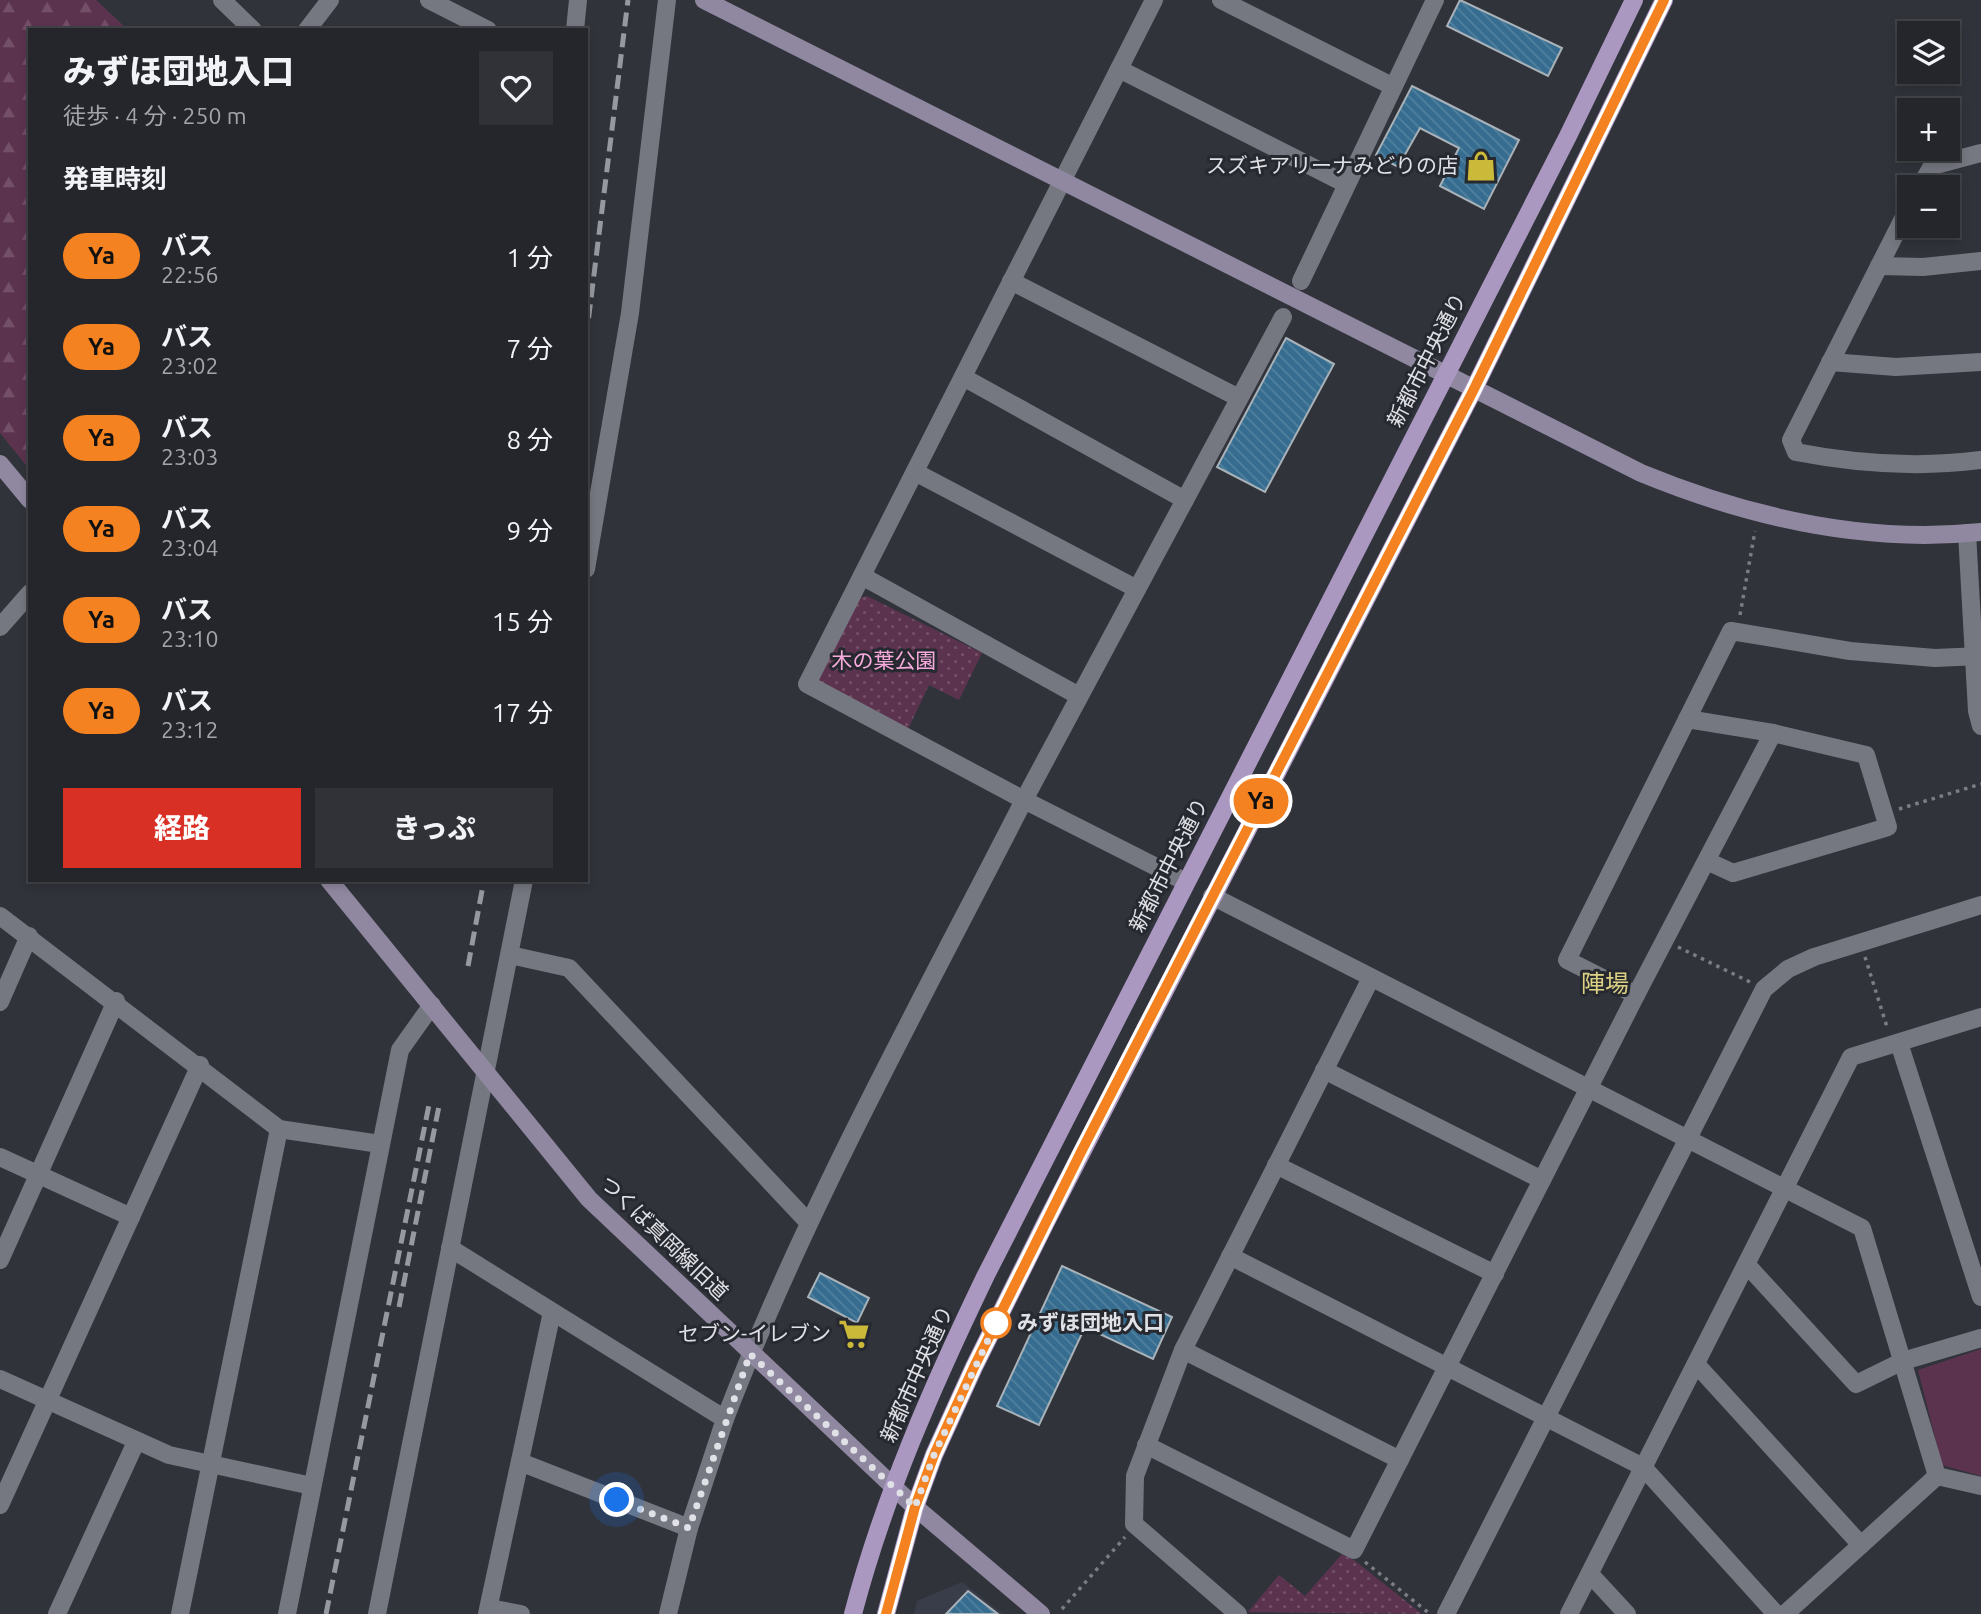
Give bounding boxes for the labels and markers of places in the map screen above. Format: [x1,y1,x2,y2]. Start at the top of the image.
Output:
shop icon: スズキアリーナみどりの店 [1464,149,1498,183]
place label: スズキアリーナみどりの店 [1206,153,1458,177]
marker: みずほ団地入口 [981,1308,1011,1338]
place label: みずほ団地入口 [1017,1310,1164,1334]
supermarket icon: セブン-イレブン [837,1317,871,1351]
place label: セブン-イレブン [678,1321,831,1345]

